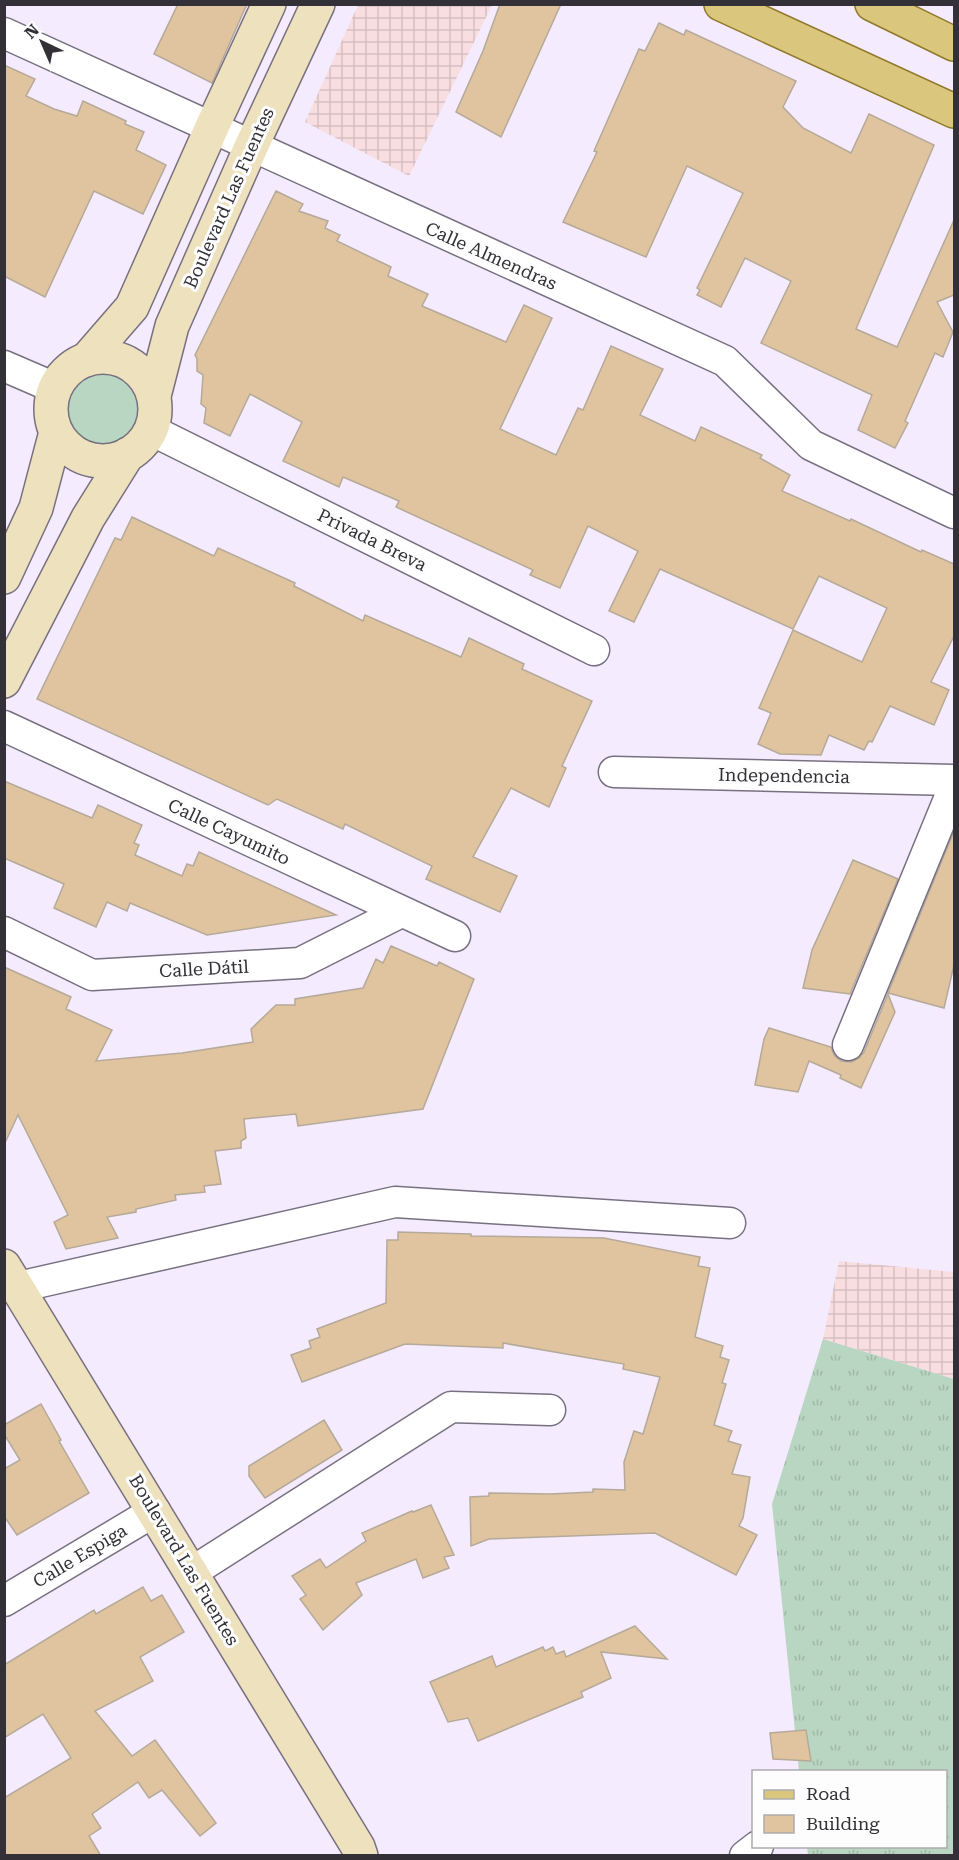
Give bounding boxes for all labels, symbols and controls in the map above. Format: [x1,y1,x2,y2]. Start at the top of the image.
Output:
north arrow [12,12,72,72]
text: N [21,20,43,43]
street label: Boulevard Las Fuentes [179,104,278,291]
street label: Calle Almendras [422,217,560,294]
street label: Privada Breva [314,504,431,575]
street label: Independencia [718,764,850,787]
street label: Calle Cayumito [165,794,294,869]
street label: Calle Dátil [159,956,250,981]
street label: Boulevard Las Fuentes [125,1471,244,1649]
street label: Calle Espiga [29,1519,131,1592]
legend [752,1770,947,1848]
text: Road [806,1783,851,1804]
text: Building [806,1813,880,1834]

